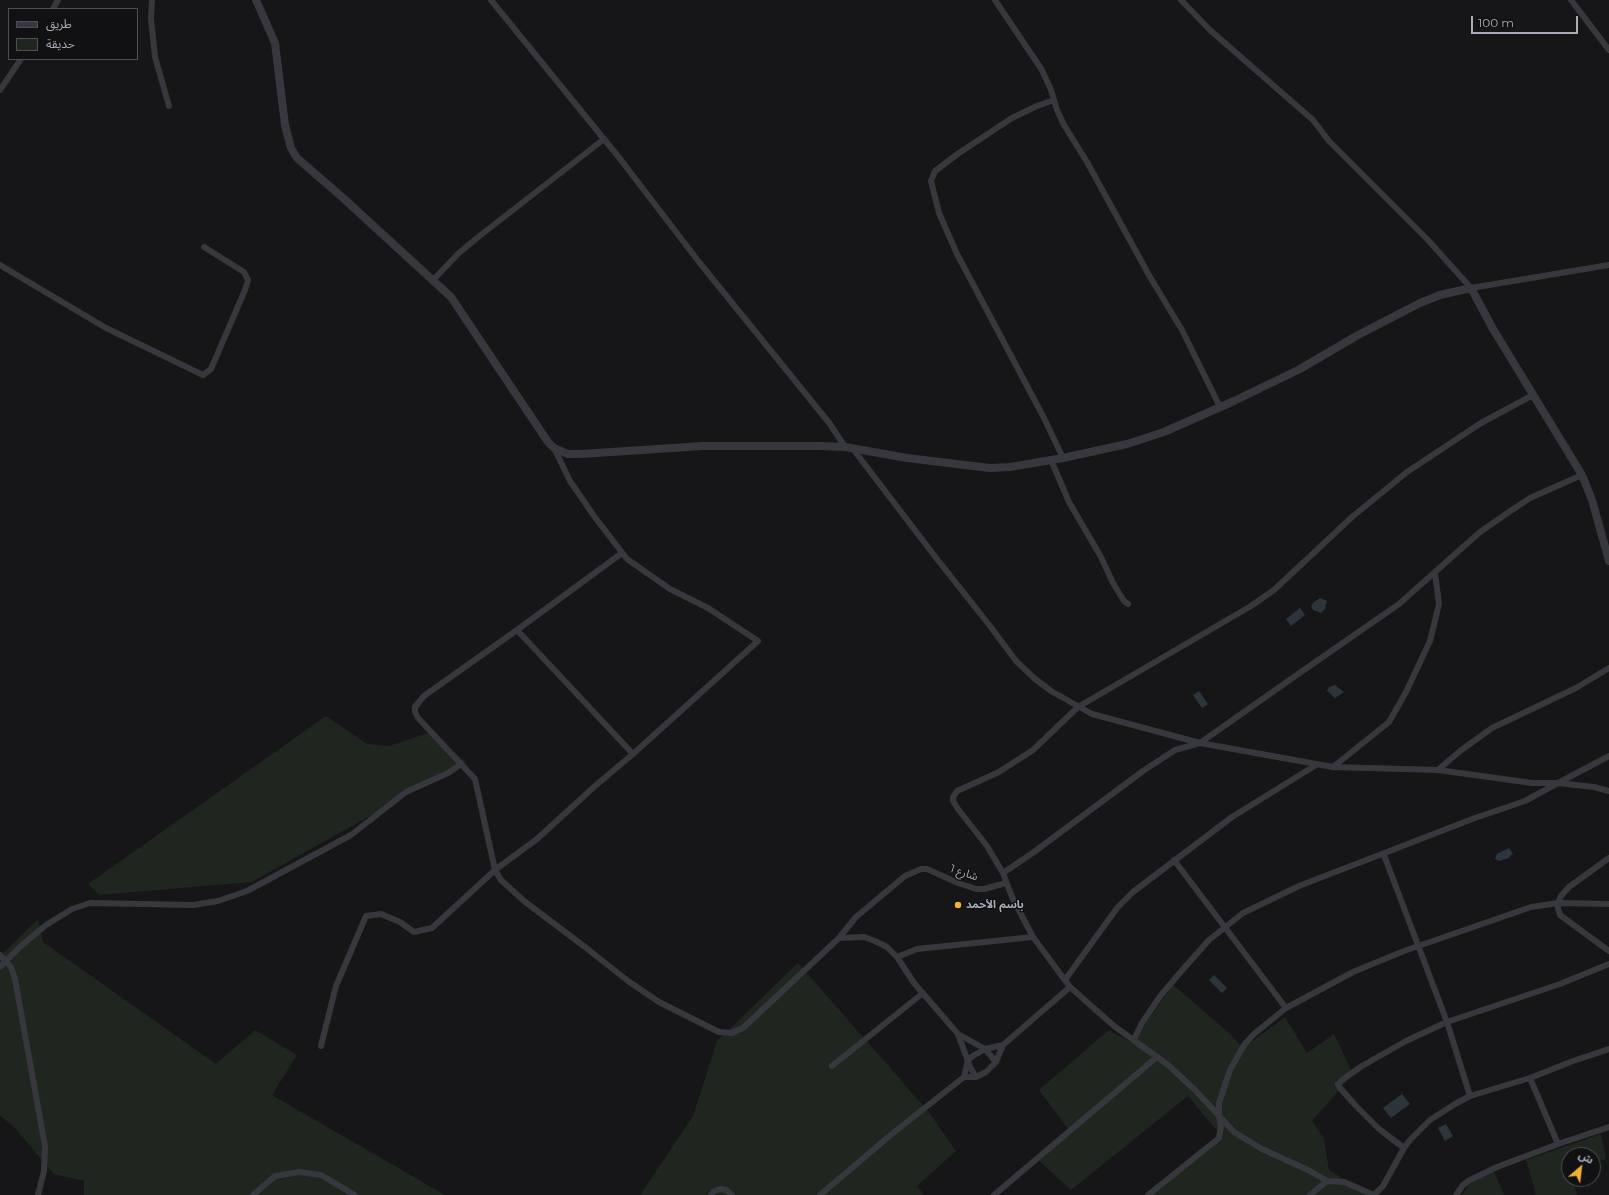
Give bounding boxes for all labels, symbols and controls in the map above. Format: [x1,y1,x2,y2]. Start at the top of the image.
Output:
legend [8,8,138,60]
scale bar [1473,8,1580,34]
text: 100 m [1478,15,1514,30]
text: طريق [46,16,72,31]
text: حديقة [46,36,75,51]
street label: شارع 1 [948,862,980,884]
place label: باسم الأحمد [966,898,1024,912]
marker: باسم الأحمد [953,900,963,910]
north arrow [1561,1147,1601,1187]
text: ش [1576,1148,1596,1167]

